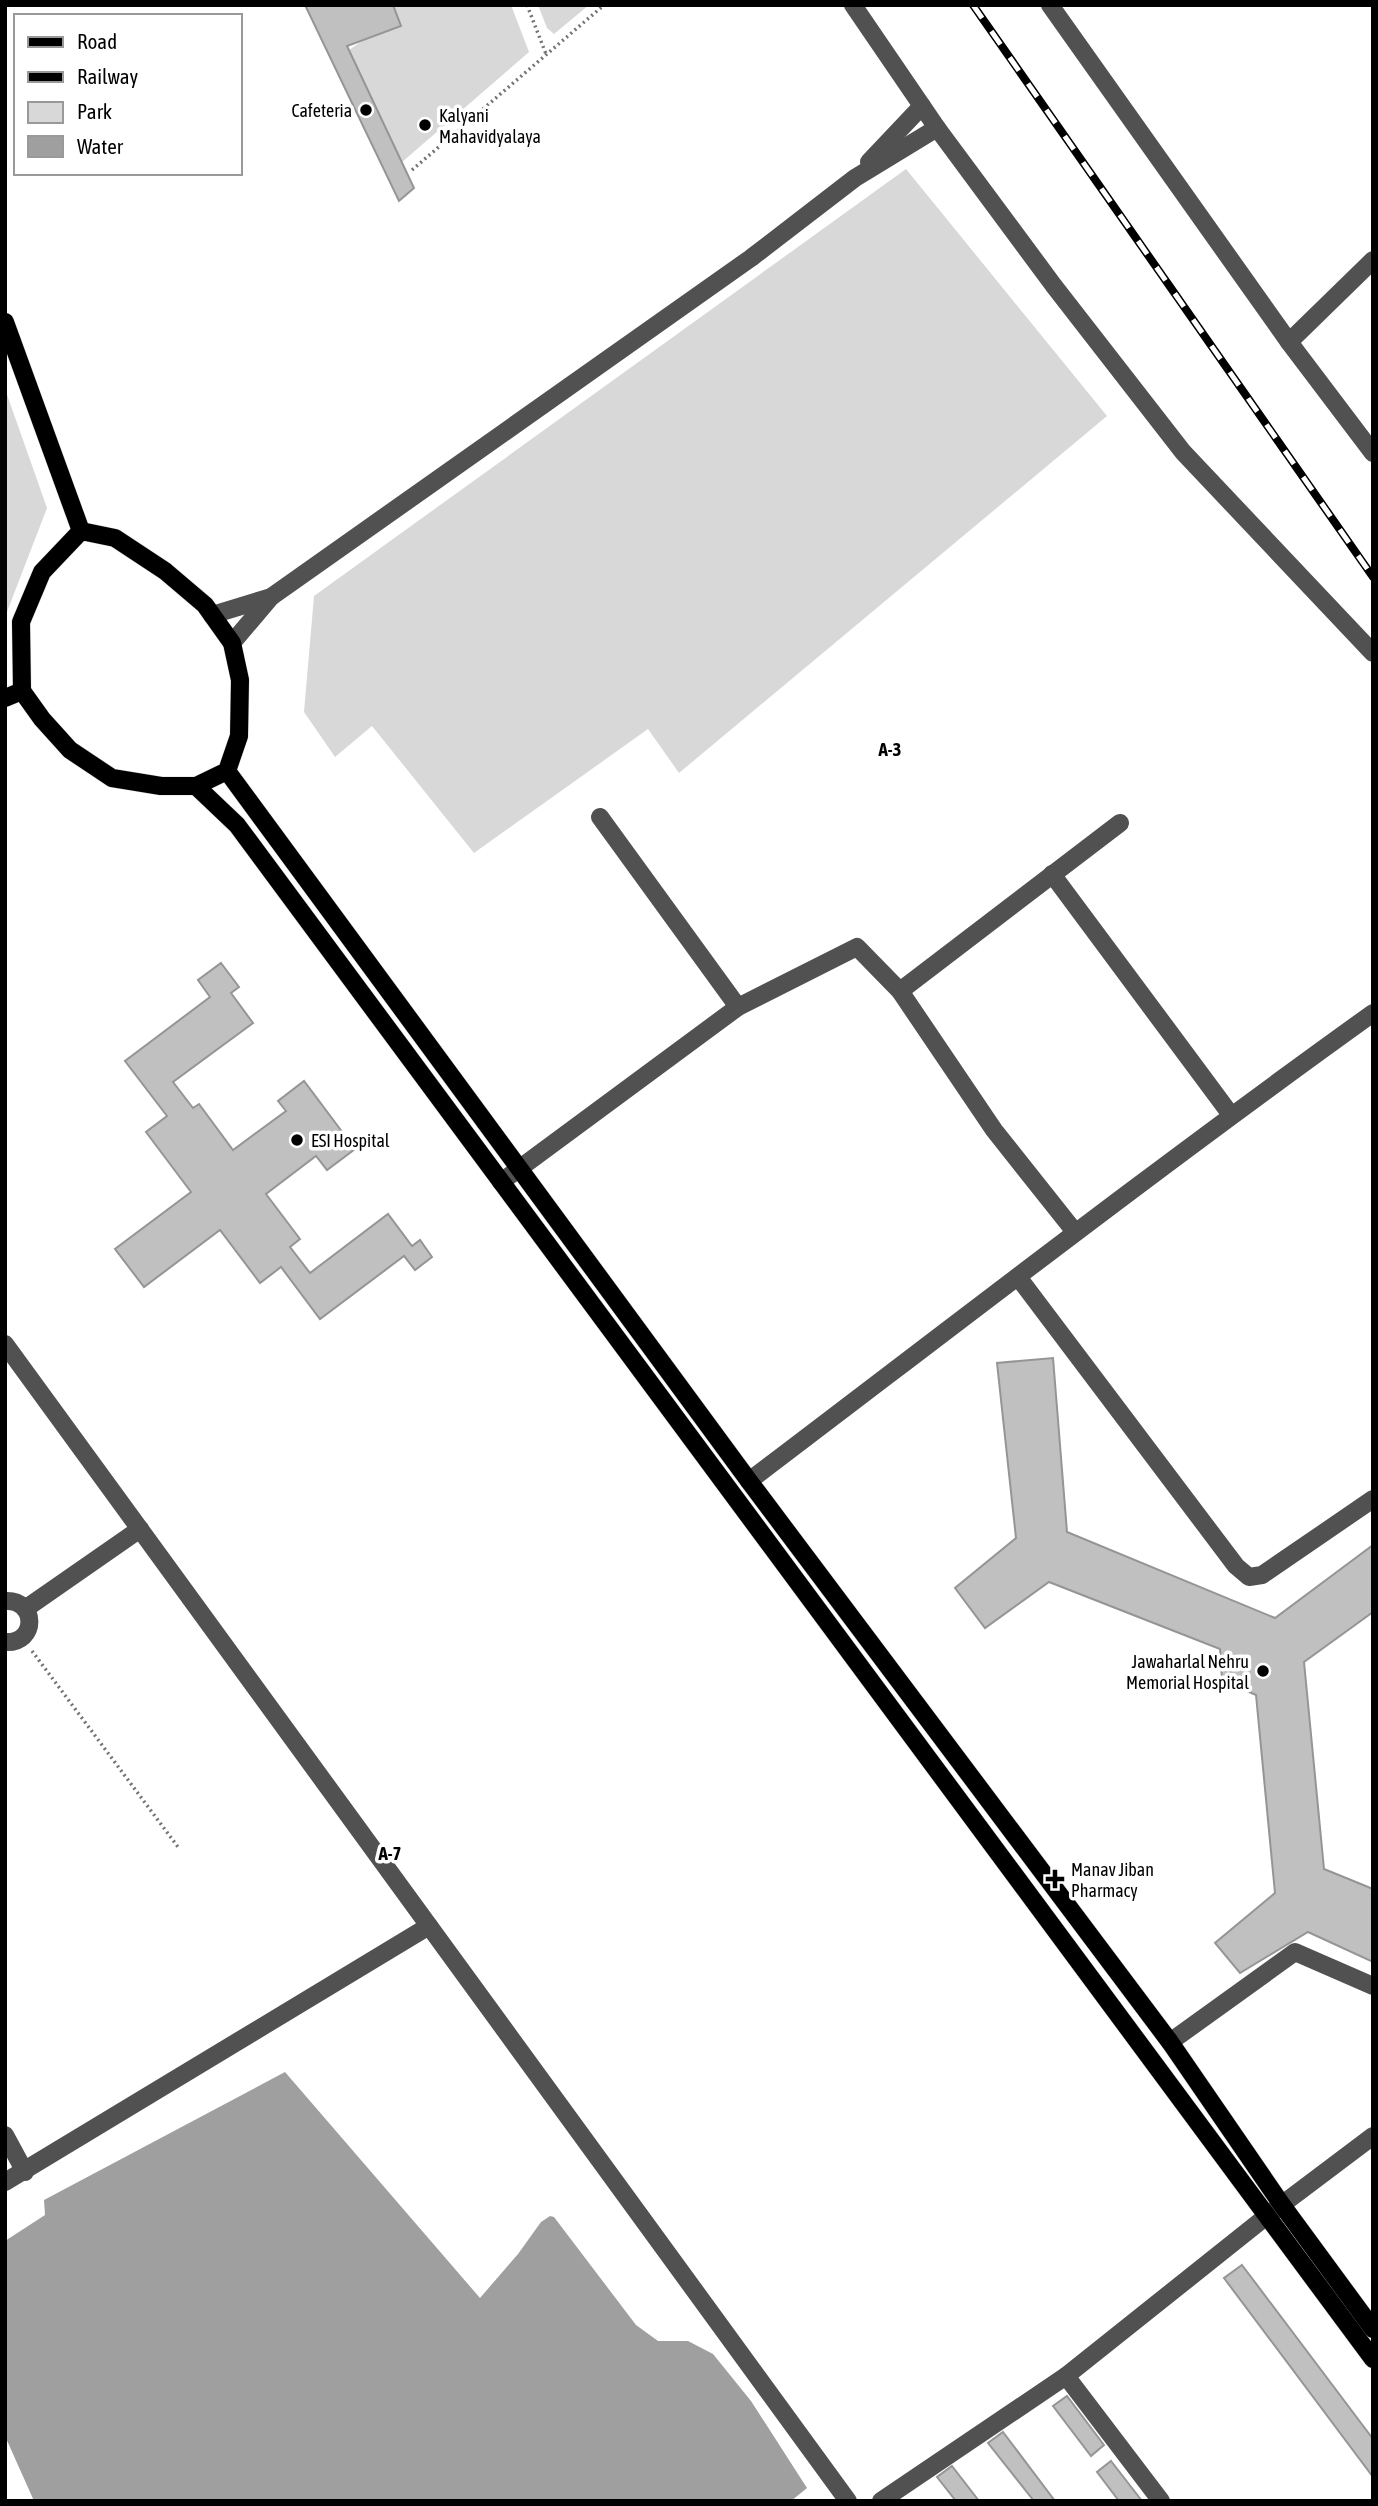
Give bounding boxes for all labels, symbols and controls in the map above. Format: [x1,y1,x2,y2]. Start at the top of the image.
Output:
legend [14,14,242,175]
text: Road [77,29,117,53]
text: Railway [77,64,139,88]
text: Park [77,99,112,123]
place label: Cafeteria [291,100,352,121]
marker: Cafeteria [358,102,374,118]
place label: Kalyani Mahavidyalaya [439,105,541,147]
marker: Kalyani Mahavidyalaya [417,117,433,133]
text: Water [77,134,124,158]
district label: A-3 [878,738,902,760]
place label: ESI Hospital [311,1130,390,1151]
marker: ESI Hospital [289,1132,305,1148]
place label: Jawaharlal Nehru Memorial Hospital [1126,1651,1249,1693]
marker: Jawaharlal Nehru Memorial Hospital [1255,1663,1271,1679]
district label: A-7 [378,1842,402,1864]
place label: Manav Jiban Pharmacy [1071,1859,1154,1901]
marker: Manav Jiban Pharmacy [1045,1869,1065,1889]

